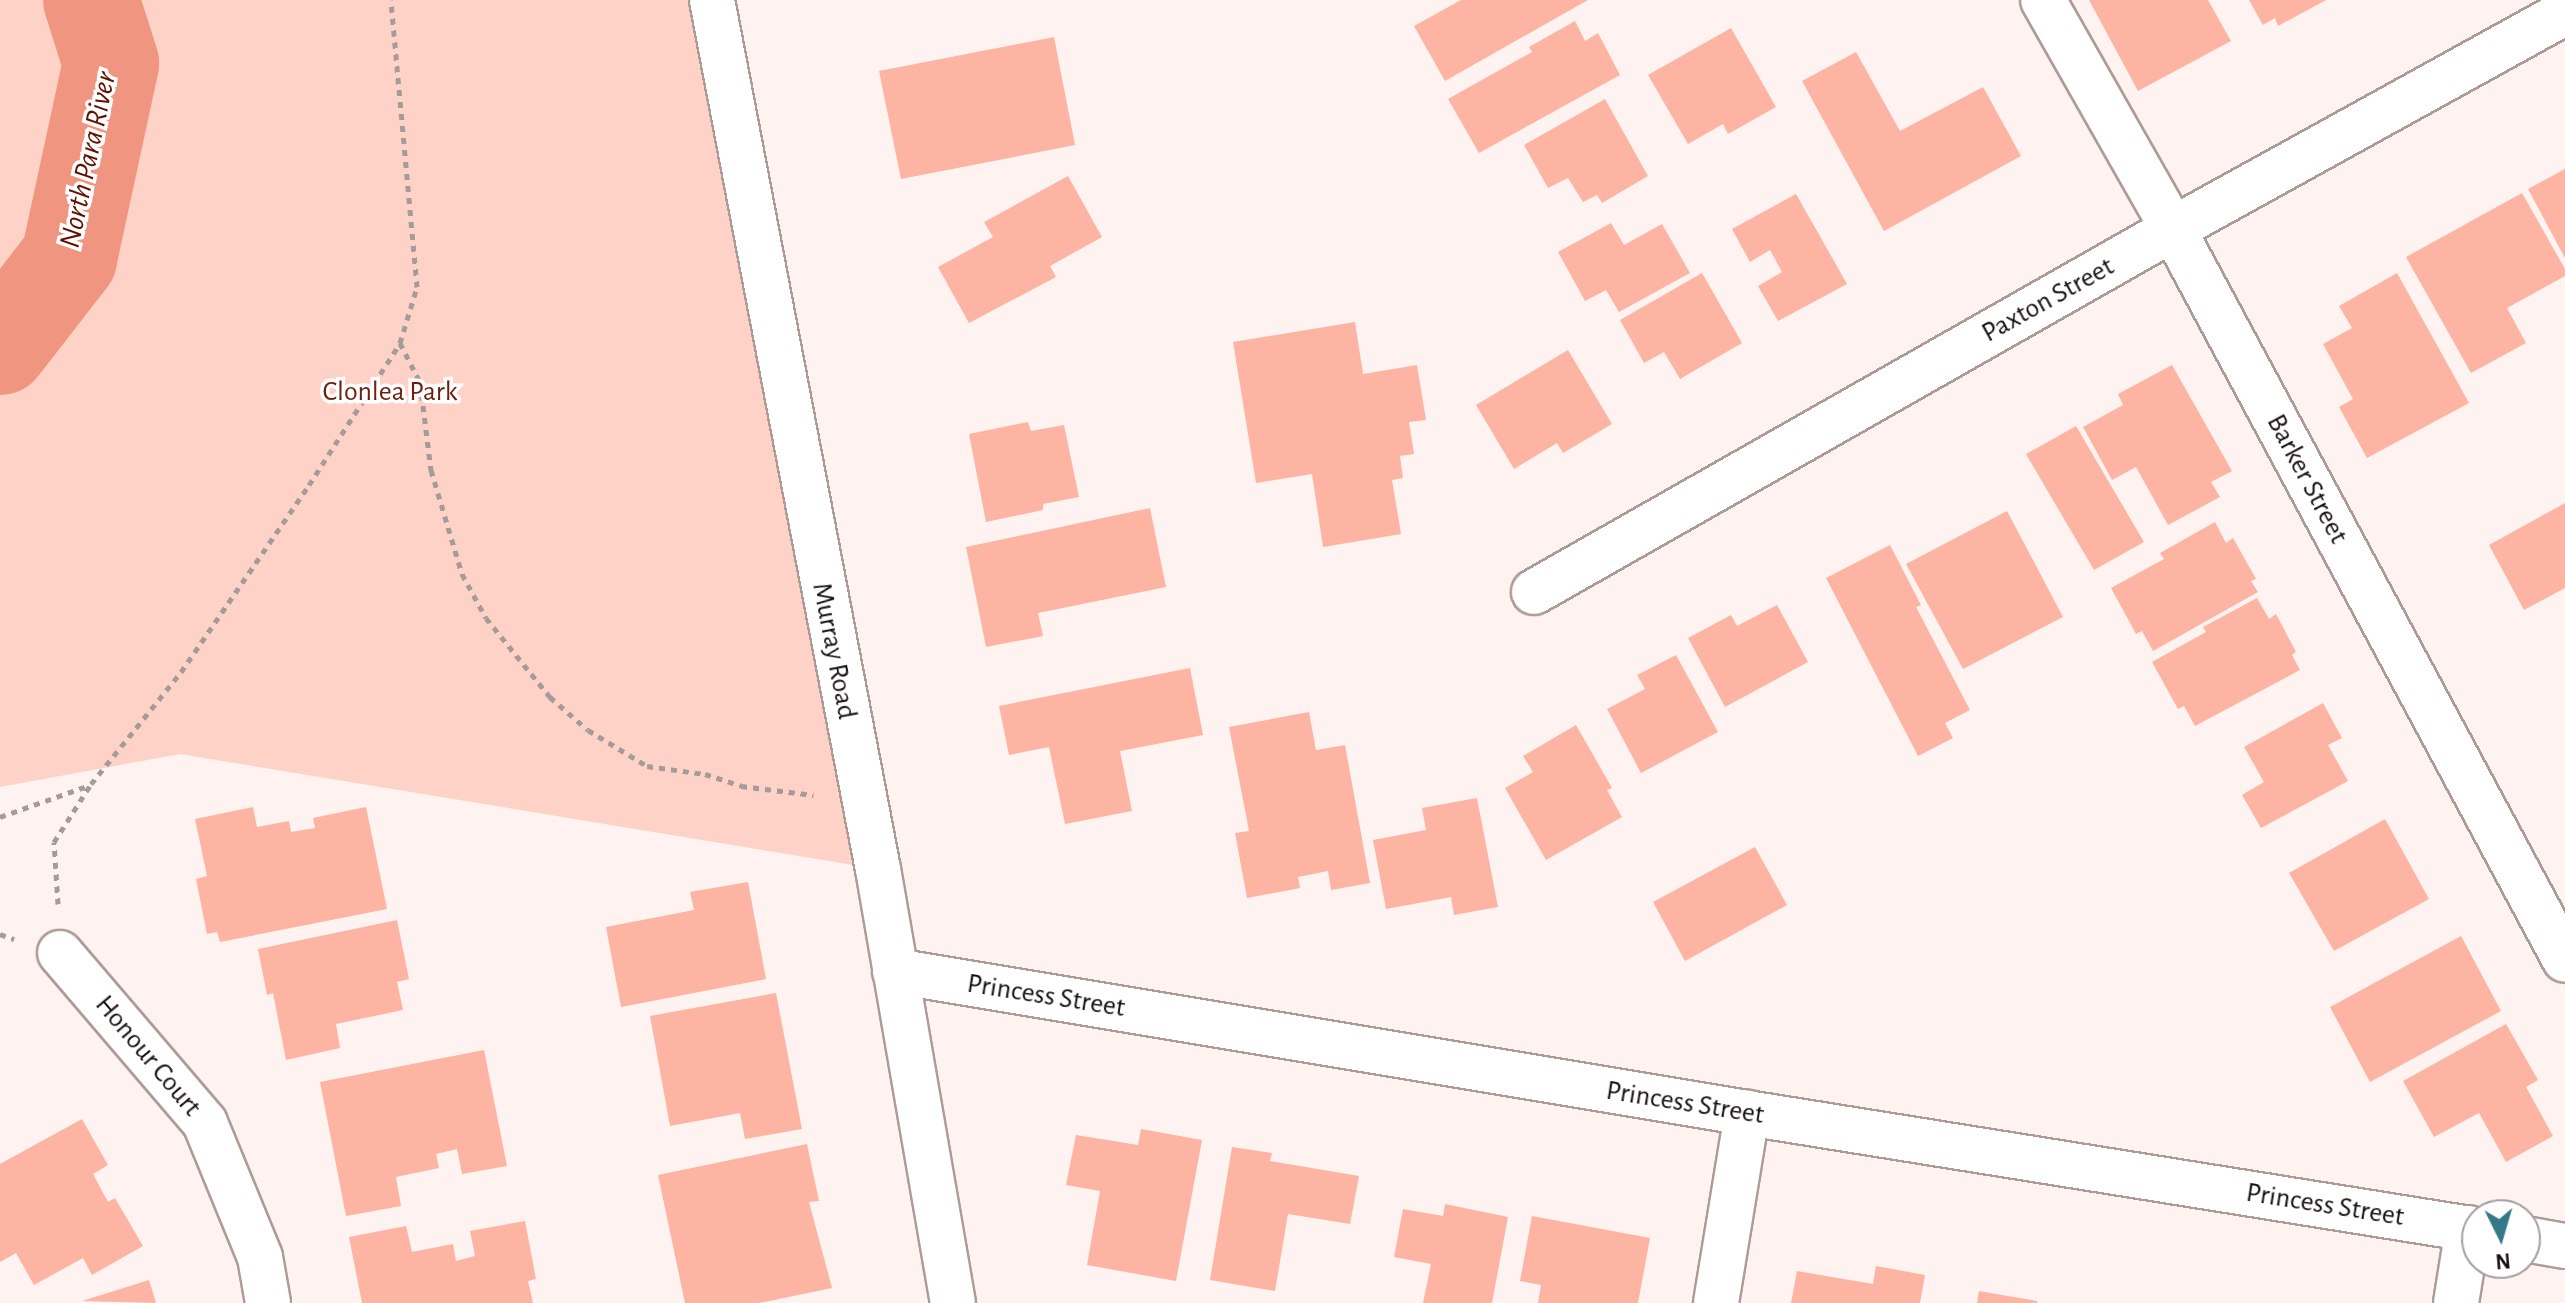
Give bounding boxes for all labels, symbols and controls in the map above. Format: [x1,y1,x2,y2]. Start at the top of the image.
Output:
water label: North Para River [52,69,124,251]
street label: Paxton Street [1976,250,2120,350]
park label: Clonlea Park [322,375,458,409]
street label: Barker Street [2259,409,2355,549]
street label: Murray Road [804,580,864,722]
street label: Princess Street [965,967,1127,1025]
street label: Honour Court [88,989,208,1123]
street label: Princess Street [1604,1074,1766,1132]
street label: Princess Street [2244,1176,2406,1234]
north arrow [2461,1199,2541,1279]
text: N [2494,1249,2512,1273]

